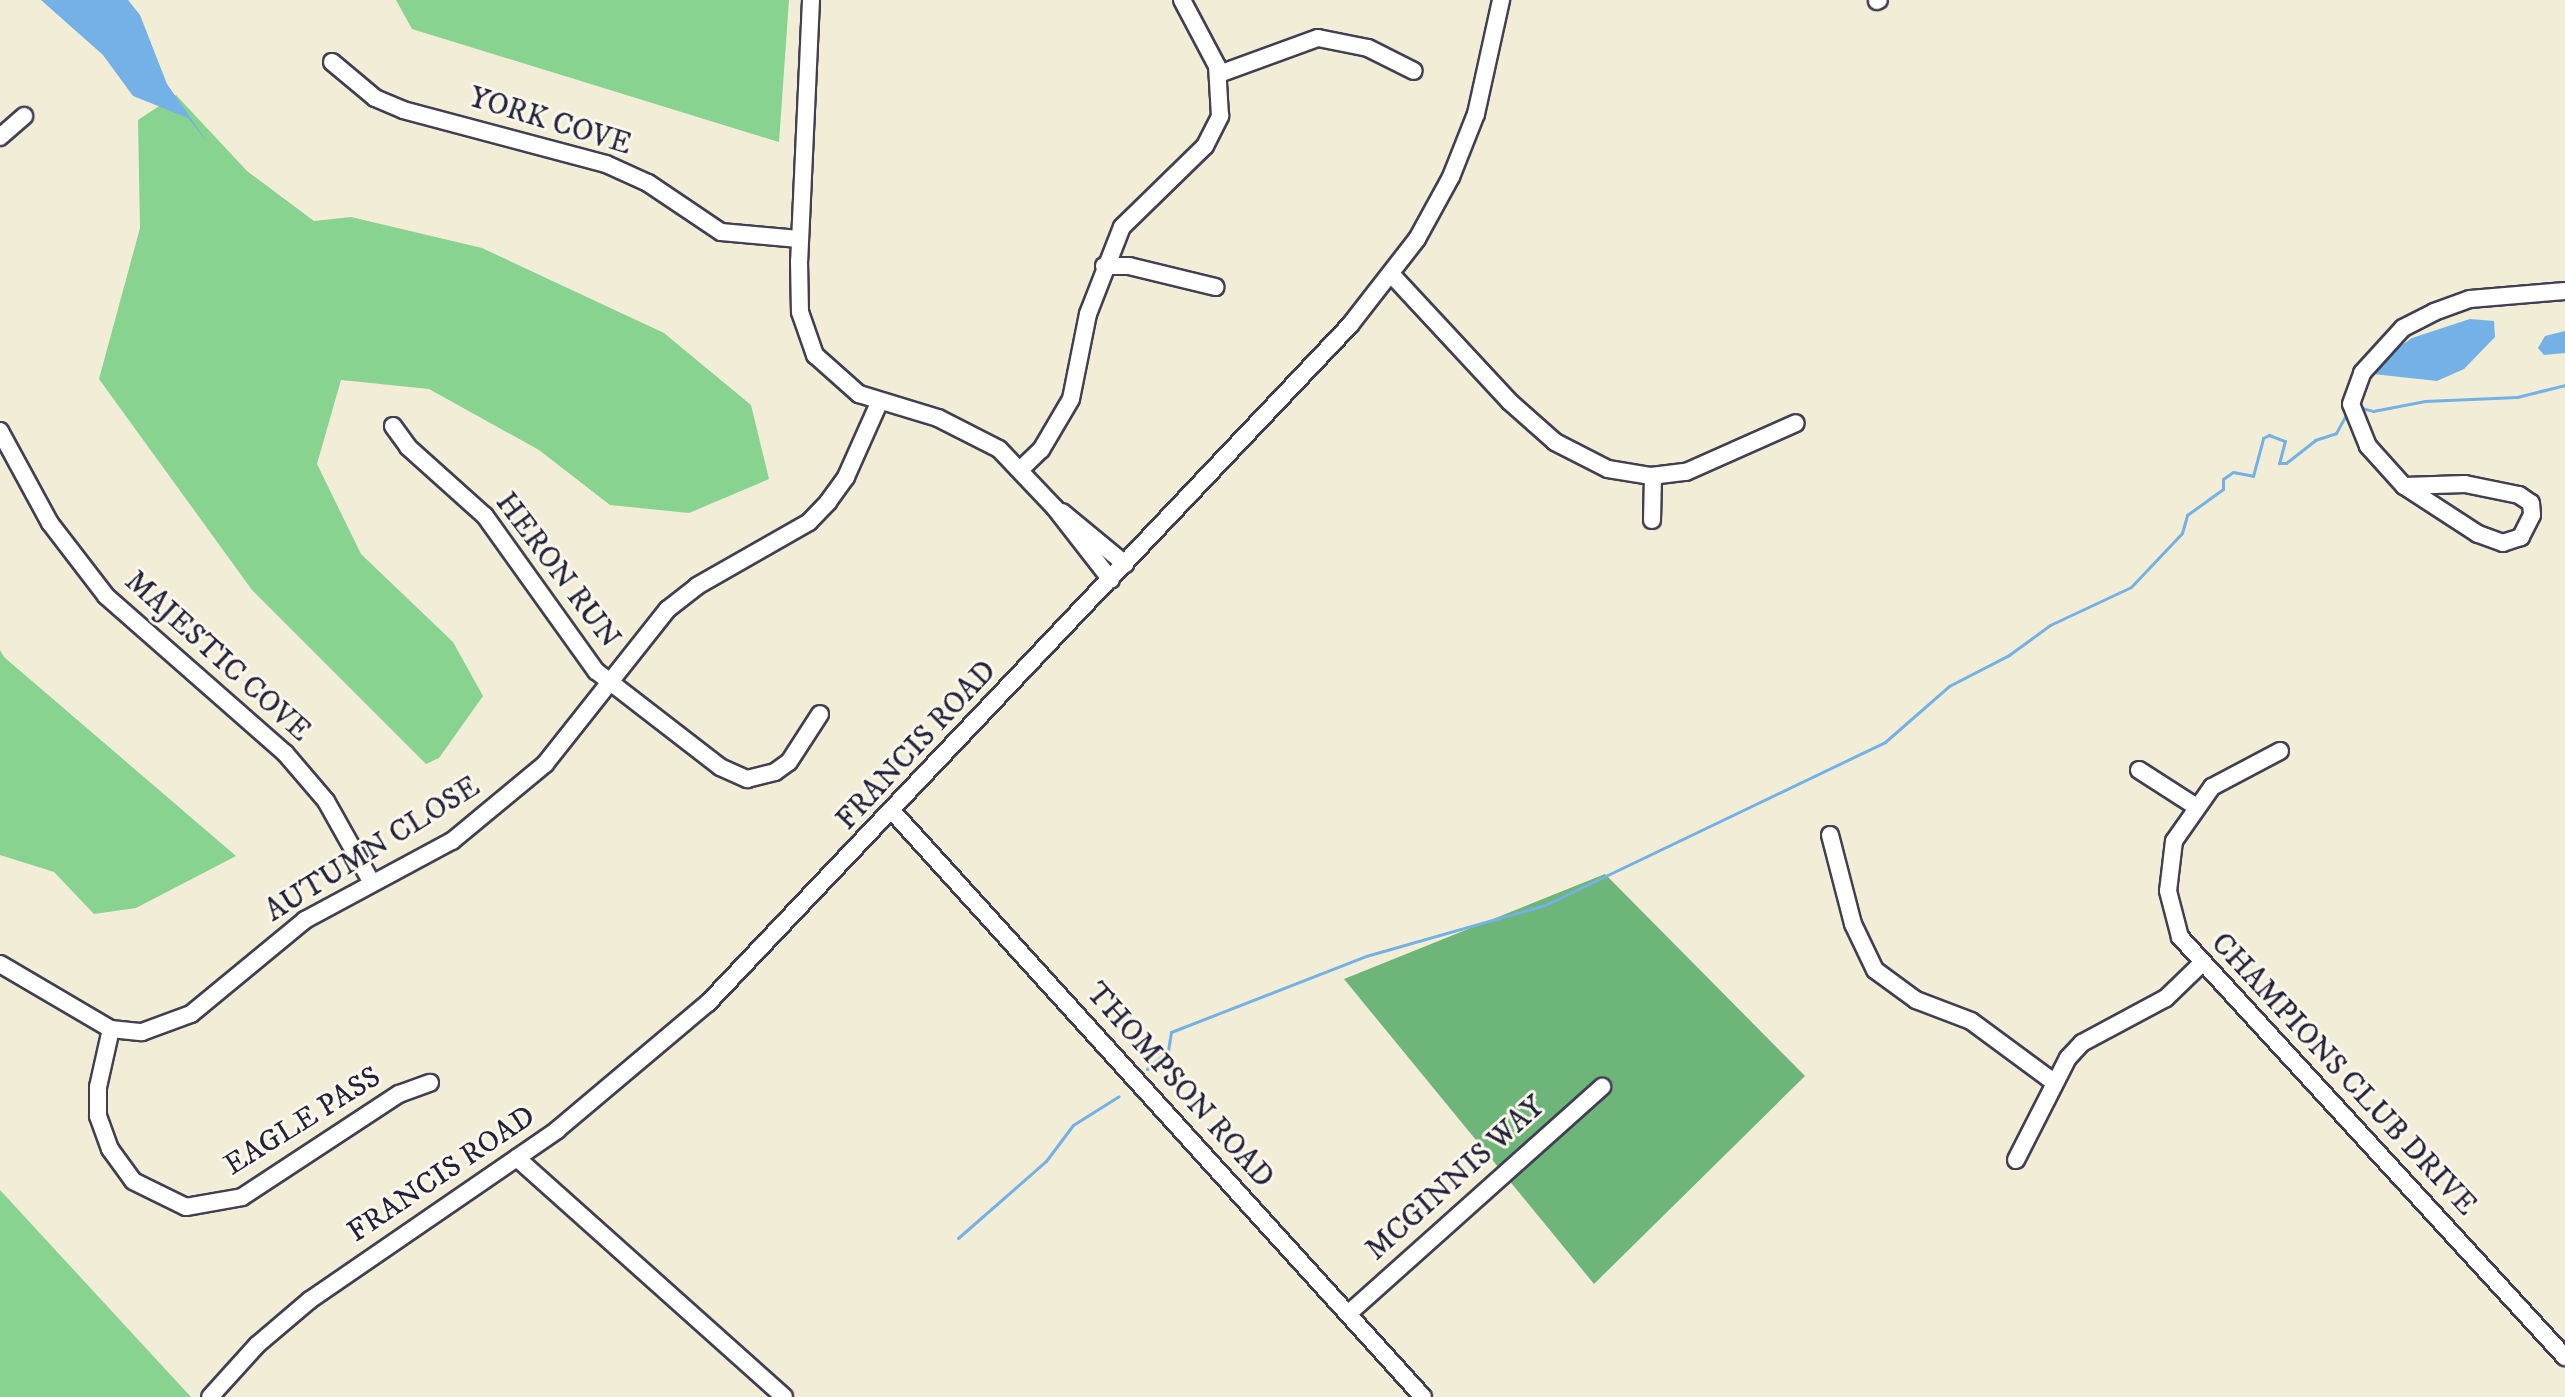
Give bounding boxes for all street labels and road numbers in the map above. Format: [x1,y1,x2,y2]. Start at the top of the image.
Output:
street label: YORK COVE [465,80,635,164]
street label: HERON RUN [487,486,627,656]
street label: MAJESTIC COVE [117,564,317,750]
street label: FRANCIS ROAD [829,654,1005,838]
street label: AUTUMN CLOSE [259,770,487,930]
street label: CHAMPIONS CLUB DRIVE [2203,926,2483,1224]
street label: THOMPSON ROAD [1078,976,1280,1196]
street label: EAGLE PASS [218,1060,388,1184]
street label: MCGINNIS WAY [1359,1089,1553,1269]
street label: FRANCIS ROAD [341,1099,543,1251]

